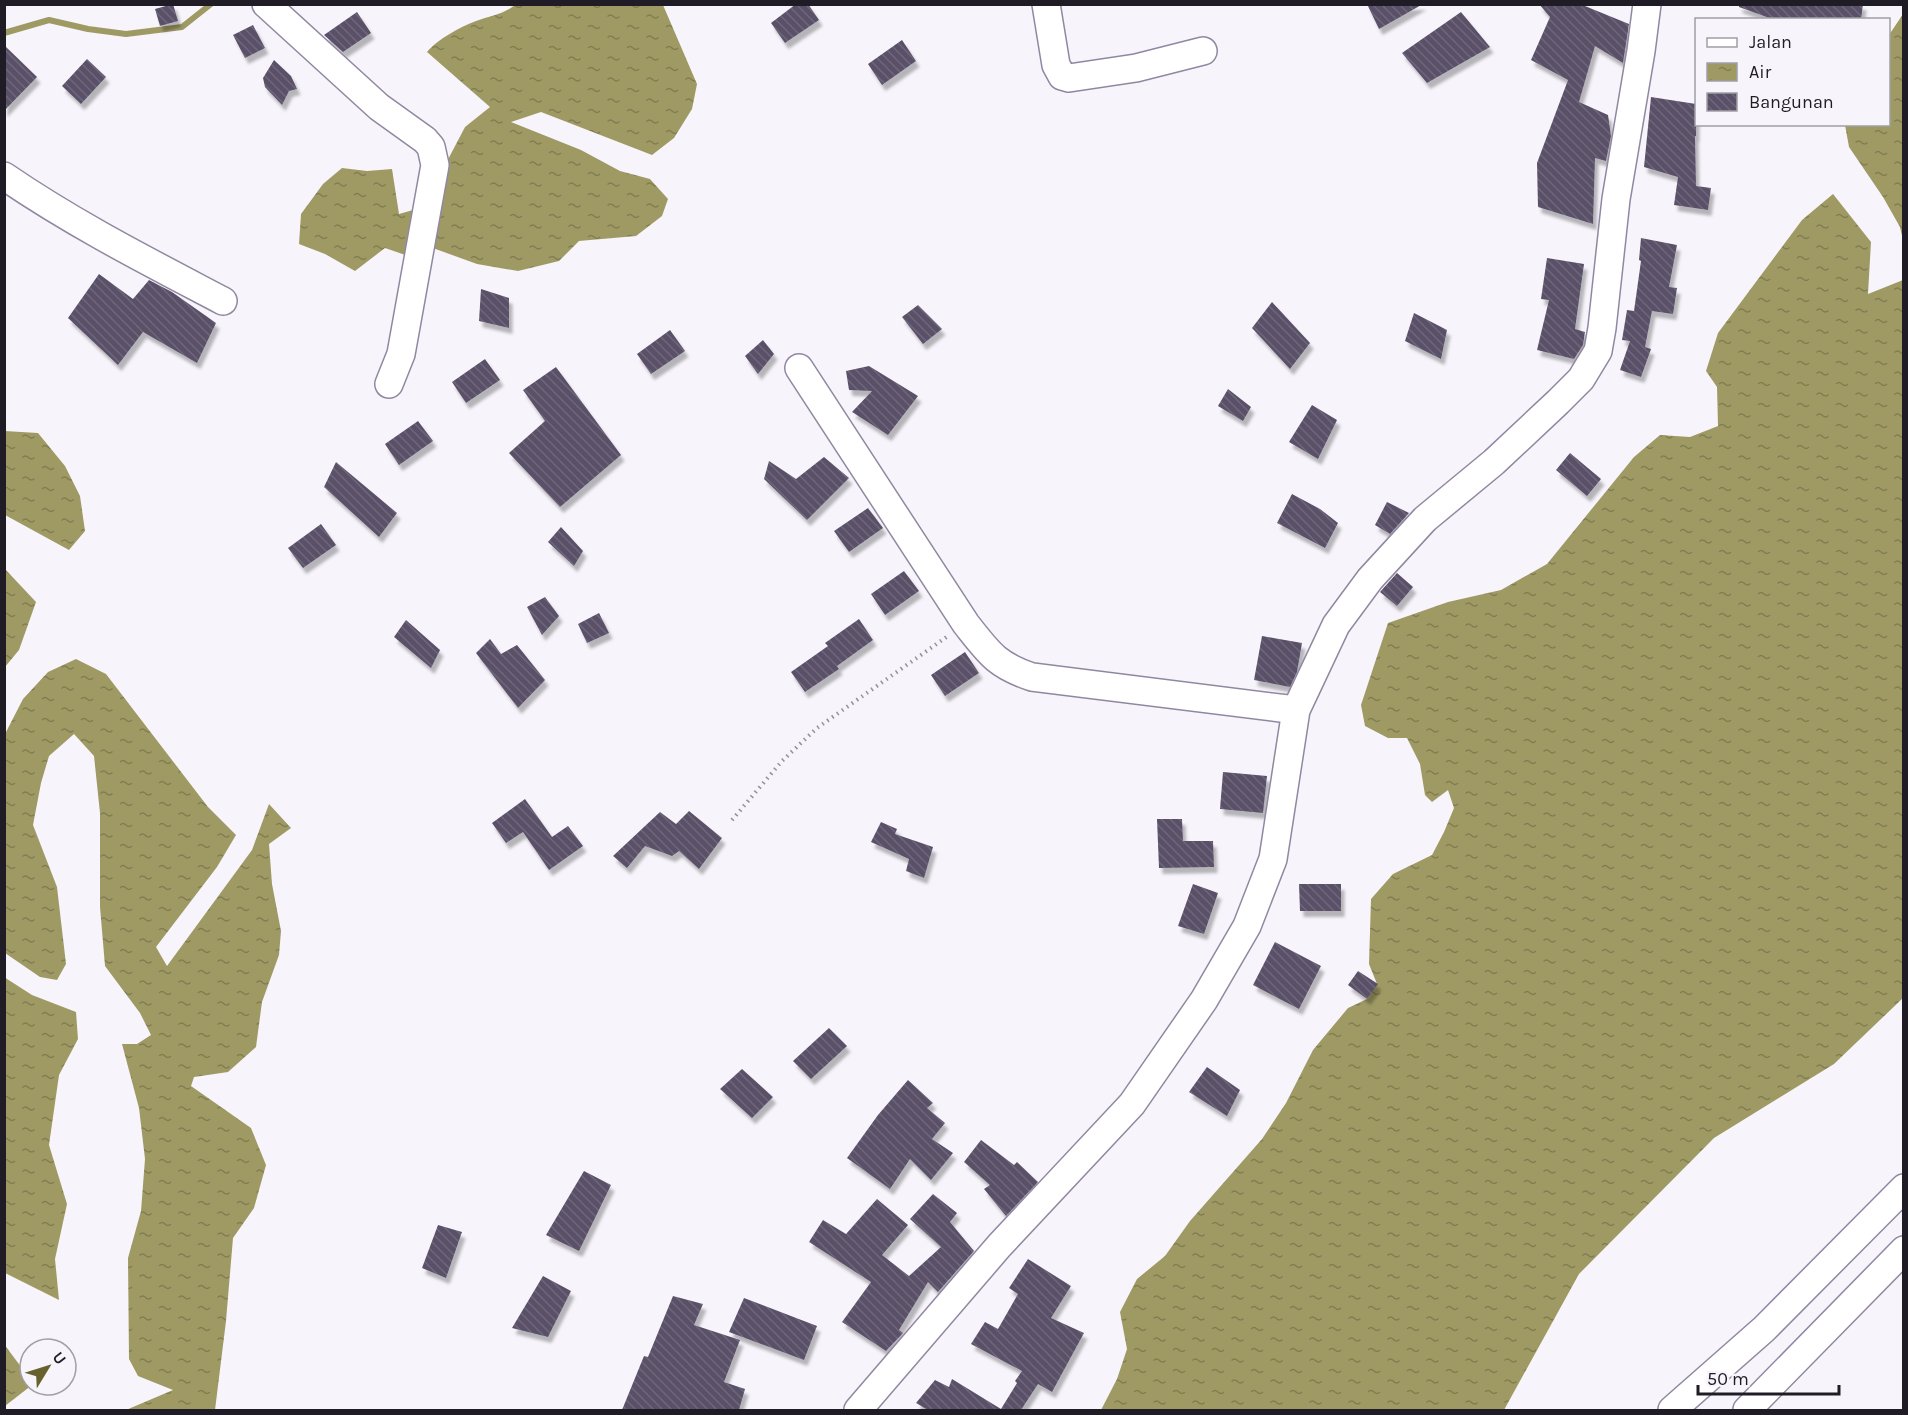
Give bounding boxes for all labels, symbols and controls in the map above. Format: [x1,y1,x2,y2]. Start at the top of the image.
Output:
legend [1695,18,1890,126]
text: Jalan [1749,31,1792,53]
text: Air [1749,61,1772,83]
text: Bangunan [1749,91,1834,113]
north arrow [18,1337,78,1397]
text: U [49,1348,70,1368]
scale bar [1698,1358,1839,1396]
text: 50 m [1707,1368,1749,1390]

